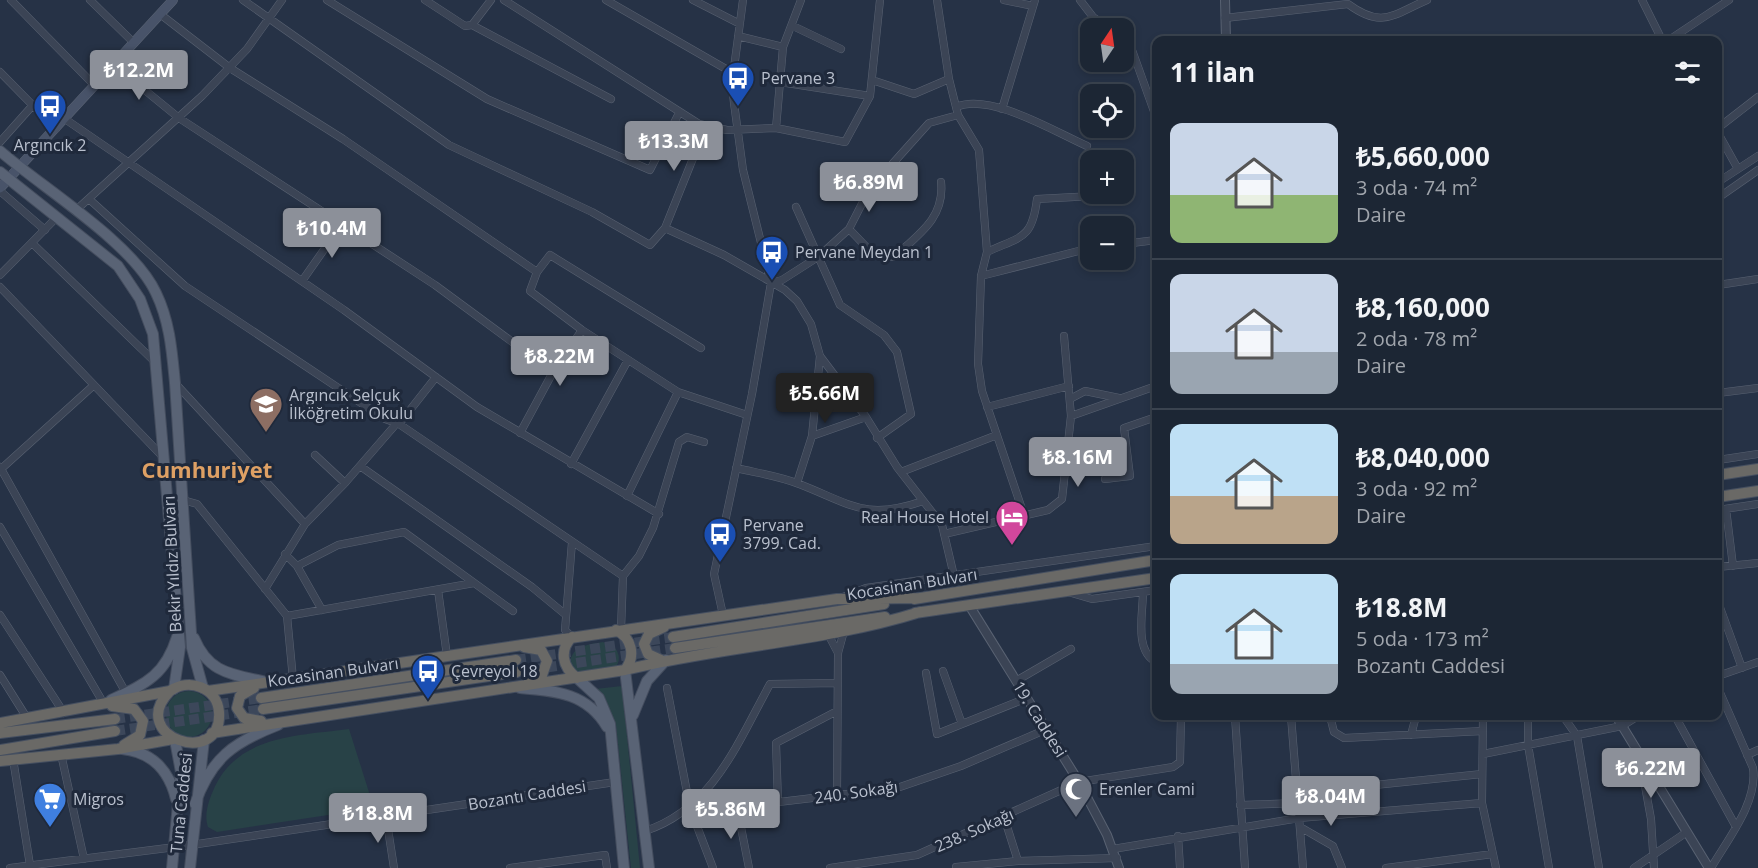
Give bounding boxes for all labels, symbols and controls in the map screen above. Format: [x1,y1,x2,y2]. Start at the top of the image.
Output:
north arrow [1080,18,1134,72]
map controls [1080,18,1134,270]
pin: ₺12.2M [90,50,188,101]
text: 11 ilan [1170,54,1255,90]
text: ₺12.2M [104,56,174,83]
icon: filters [1671,56,1704,89]
bus stop icon: Pervane 3 [720,60,756,107]
place label: Pervane 3 [761,67,835,89]
button: locate [1080,84,1134,138]
bus stop icon: Argıncık 2 [32,88,68,135]
pin: ₺13.3M [625,121,723,172]
text: ₺13.3M [639,127,709,154]
place label: Argıncık 2 [14,134,86,156]
text: ₺5,660,000 [1356,138,1490,174]
icon: home [1218,147,1290,219]
button: + [1080,150,1134,204]
pin: ₺6.89M [820,162,918,213]
text: ₺6.89M [834,168,904,195]
text: 3 oda · 74 m² [1356,174,1477,201]
text: Daire [1356,201,1406,228]
pin: ₺10.4M [283,208,381,259]
text: ₺10.4M [297,214,367,241]
button: − [1080,216,1134,270]
bus stop icon: Pervane Meydan 1 [754,234,790,281]
place label: Pervane Meydan 1 [795,241,933,263]
text: ₺8,160,000 [1356,289,1490,325]
icon: home [1218,298,1290,370]
text: 2 oda · 78 m² [1356,325,1477,352]
pin: ₺8.22M [511,336,609,387]
text: ₺8.22M [525,342,595,369]
text: Daire [1356,352,1406,379]
pin: ₺5.66M [776,373,874,424]
text: ₺5.66M [790,379,860,406]
place label: Argıncık Selçuk İlköğretim Okulu [289,384,413,424]
school or university icon: Argıncık Selçuk İlköğretim Okulu [248,386,284,433]
pin: ₺8.16M [1029,437,1127,488]
text: ₺8,040,000 [1356,439,1490,475]
text: ₺8.16M [1043,443,1113,470]
icon: home [1218,448,1290,520]
district label: Cumhuriyet [142,454,272,484]
text: 3 oda · 92 m² [1356,475,1477,502]
street label: Bekir Yıldız Bulvarı [157,495,187,633]
hotel icon: Real House Hotel [994,499,1030,546]
text: Daire [1356,502,1406,529]
place label: Real House Hotel [861,506,989,528]
place label: Pervane 3799. Cad. [743,514,821,554]
bus stop icon: Pervane 3799. Cad. [702,516,738,563]
street label: Kocasinan Bulvarı [845,563,979,605]
text: ₺18.8M [1356,589,1447,625]
icon: home [1218,598,1290,670]
text: 5 oda · 173 m² [1356,625,1489,652]
street label: Kocasinan Bulvarı [266,652,400,692]
text: Bozantı Caddesi [1356,652,1505,679]
bus stop icon: Çevreyol 18 [410,653,446,700]
place label: Çevreyol 18 [451,660,538,682]
street label: 19. Caddesi [1008,677,1072,761]
pin: ₺6.22M [1602,748,1700,799]
street label: Tuna Caddesi [165,752,197,854]
text: ₺6.22M [1616,754,1686,781]
mosque icon: Erenler Cami [1058,771,1094,818]
street label: Bozantı Caddesi [466,775,588,815]
street label: 240. Sokağı [813,775,899,809]
pin: ₺8.04M [1282,776,1380,827]
place label: Erenler Cami [1099,778,1195,800]
supermarket icon: Migros [32,781,68,828]
text: ₺8.04M [1296,782,1366,809]
place label: Migros [73,788,124,810]
pin: ₺5.86M [682,789,780,840]
pin: ₺18.8M [329,793,427,844]
text: ₺5.86M [696,795,766,822]
text: ₺18.8M [343,799,413,826]
street label: 238. Sokağı [931,803,1017,857]

